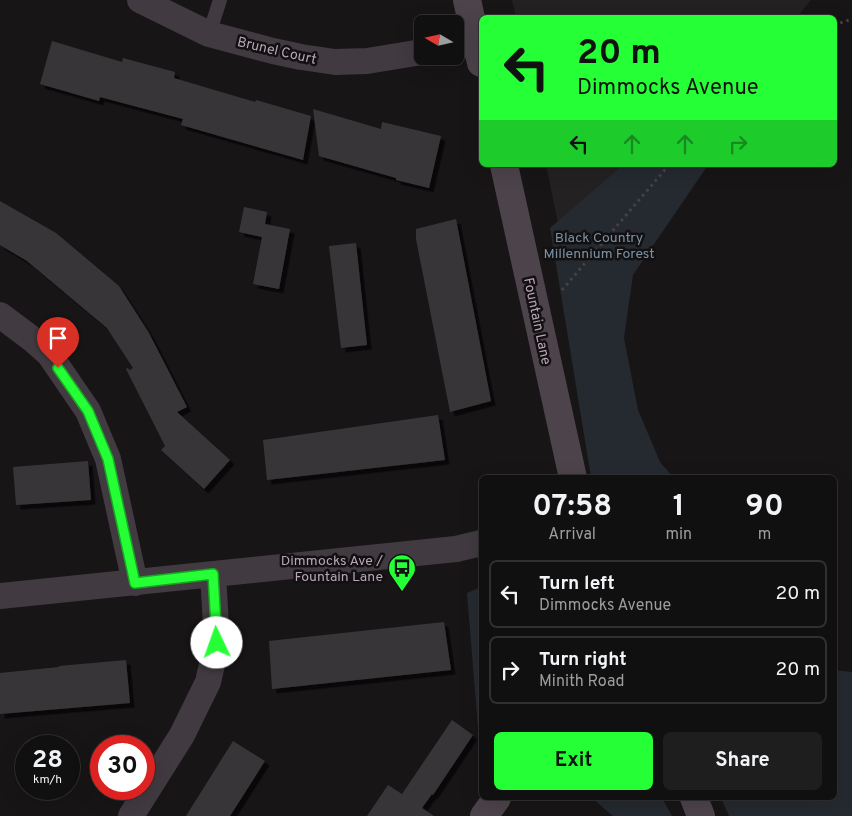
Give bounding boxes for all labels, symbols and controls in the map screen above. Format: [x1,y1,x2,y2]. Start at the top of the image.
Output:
north arrow [414,15,464,65]
map controls [414,15,464,65]
text: 20 m [577,32,661,76]
street label: Brunel Court [235,34,318,69]
icon: left [494,35,559,100]
text: Dimmocks Avenue [577,75,759,102]
icon: left [565,130,593,158]
icon: ahead [618,130,646,158]
icon: ahead [671,130,699,158]
icon: right [724,130,752,158]
park label: Black Country Millennium Forest [543,230,655,263]
street label: Fountain Lane [519,276,554,366]
pin [37,317,79,368]
icon: arrive [44,324,72,352]
text: 07:58 [532,489,612,526]
text: 1 [673,489,685,526]
text: 90 [745,489,784,526]
text: Arrival [548,525,596,545]
text: min [665,525,692,545]
text: m [758,525,771,545]
place label: Dimmocks Ave / Fountain Lane [281,553,383,586]
bus stop icon: Dimmocks Ave / Fountain Lane [387,553,417,592]
text: Turn left [539,572,615,596]
icon: left [496,580,524,608]
text: 20 m [776,582,820,606]
text: Dimmocks Avenue [539,596,671,616]
position arrow [190,616,242,668]
text: Turn right [539,648,627,672]
icon: right [496,656,524,684]
text: 20 m [776,658,820,682]
text: Minith Road [539,672,625,692]
button: Exit [494,732,653,790]
button: Share [663,732,822,790]
speed limit sign: 30 [90,735,155,800]
text: 28 [32,745,63,777]
text: km/h [33,772,62,788]

